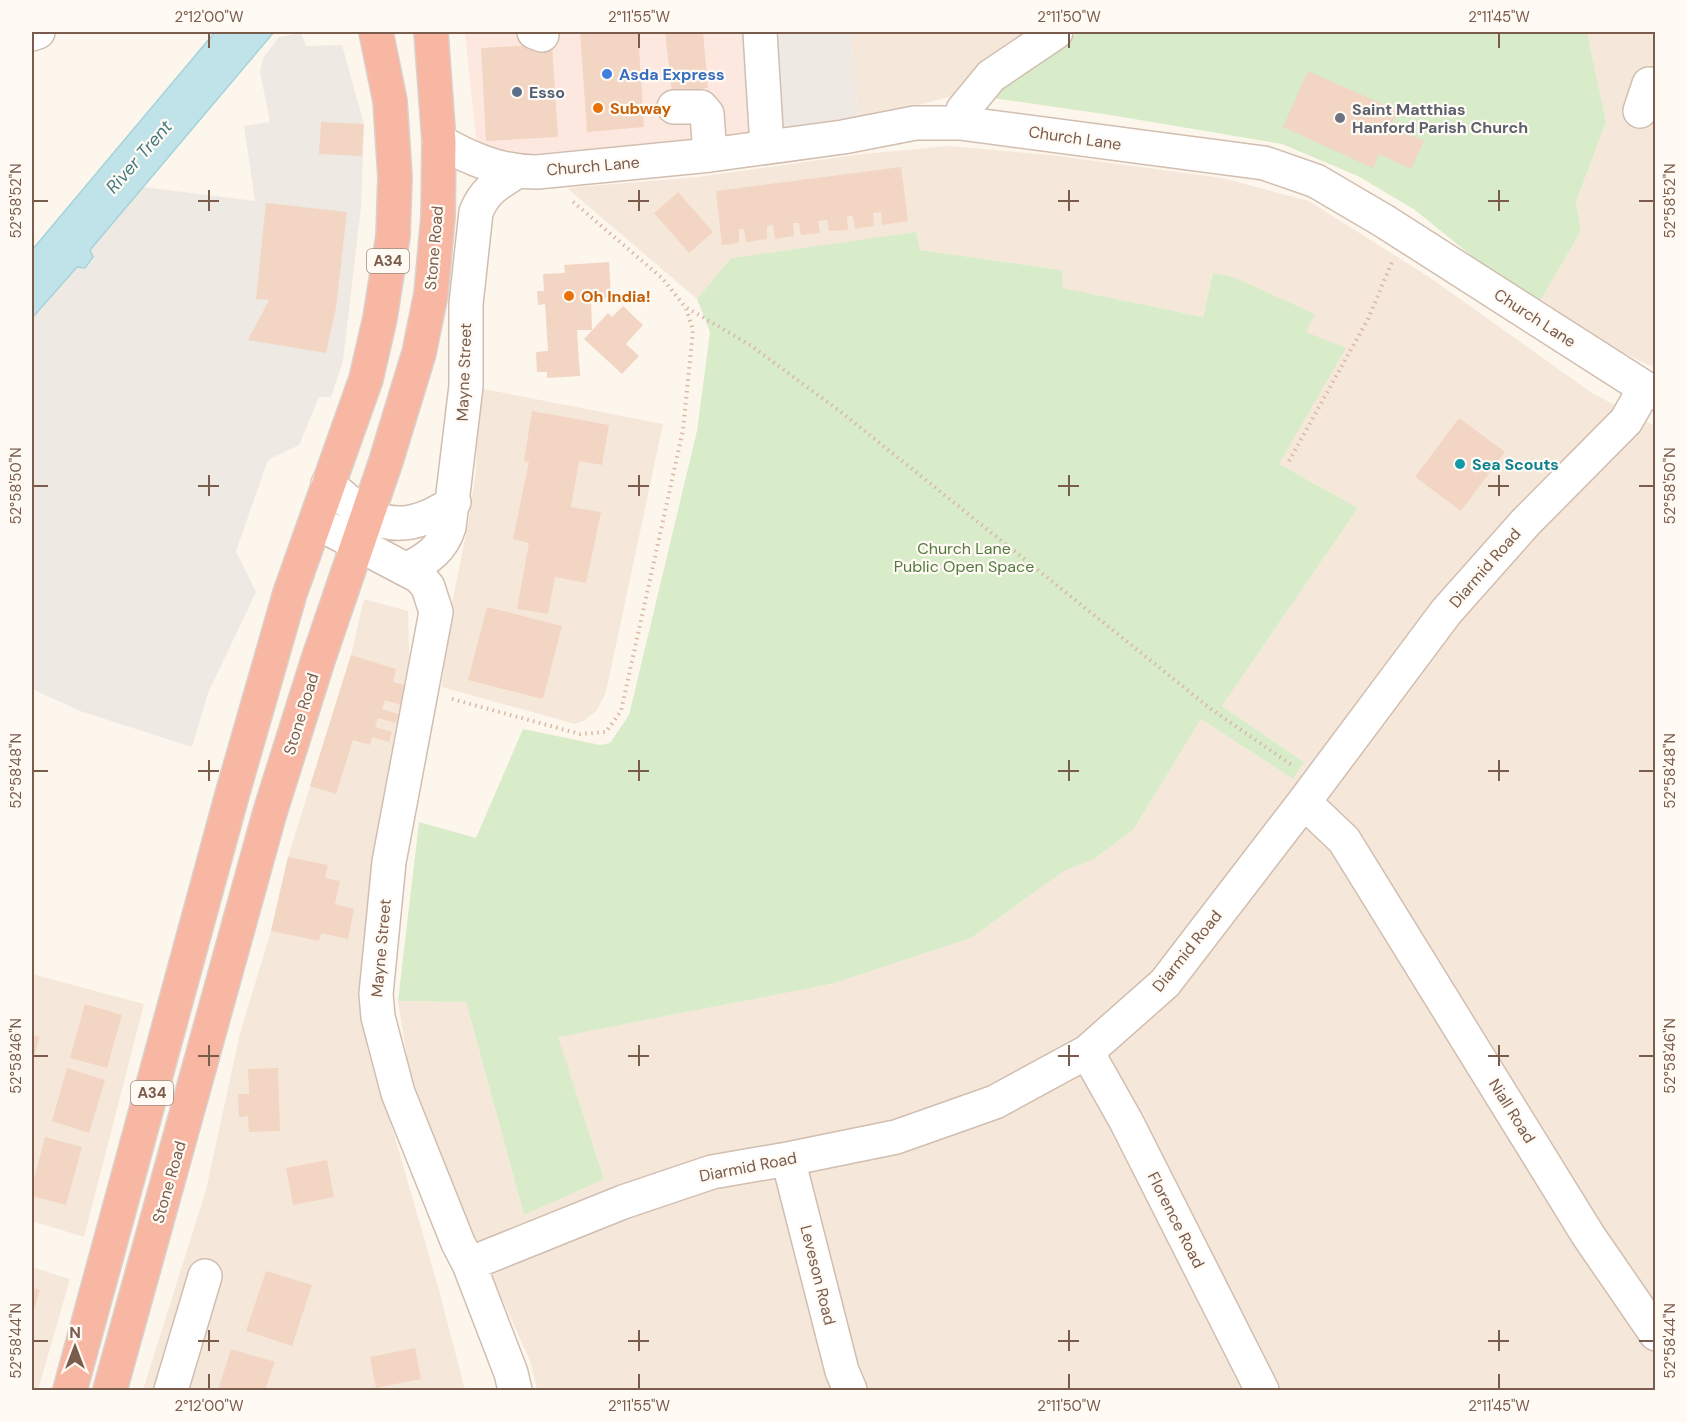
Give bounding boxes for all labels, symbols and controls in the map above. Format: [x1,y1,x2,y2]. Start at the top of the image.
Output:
text: 2°12'00"W [175,7,244,27]
text: 2°11'55"W [608,7,670,27]
text: 2°11'50"W [1037,7,1101,27]
text: 2°11'45"W [1468,7,1530,27]
place label: Asda Express [619,64,725,85]
marker: Asda Express [600,67,614,81]
place label: Esso [529,82,565,103]
marker: Esso [510,85,524,99]
place label: Subway [610,98,672,119]
place label: Saint Matthias Hanford Parish Church [1352,99,1528,138]
marker: Subway [591,101,605,115]
marker: Saint Matthias Hanford Parish Church [1333,111,1347,125]
water label: River Trent [100,114,178,199]
street label: Church Lane [1027,121,1123,155]
street label: Church Lane [546,151,640,181]
text: 52°58'52"N [6,163,26,239]
text: 52°58'52"N [1660,163,1680,239]
street label: Stone Road [420,205,448,291]
road number: A34 [367,249,409,273]
street label: Church Lane [1490,284,1580,352]
place label: Oh India! [581,286,651,307]
marker: Oh India! [562,289,576,303]
street label: Mayne Street [452,322,476,422]
text: 52°58'50"N [6,447,26,525]
text: 52°58'50"N [1660,447,1680,525]
place label: Sea Scouts [1472,454,1559,475]
marker: Sea Scouts [1453,457,1467,471]
street label: Diarmid Road [1445,524,1525,612]
park label: Church Lane Public Open Space [894,538,1034,577]
street label: Stone Road [279,670,323,758]
text: 52°58'48"N [6,733,26,809]
text: 52°58'48"N [1660,733,1680,809]
street label: Mayne Street [366,898,396,998]
street label: Diarmid Road [1148,906,1226,996]
text: 52°58'46"N [6,1018,26,1094]
text: 52°58'46"N [1660,1018,1680,1094]
street label: Niall Road [1484,1075,1540,1147]
road number: A34 [131,1081,173,1105]
street label: Stone Road [147,1138,191,1226]
street label: Diarmid Road [697,1147,799,1187]
street label: Florence Road [1143,1168,1209,1272]
street label: Leveson Road [795,1223,841,1327]
text: 52°58'44"N [6,1303,26,1379]
text: 52°58'44"N [1660,1303,1680,1379]
north arrow [45,1317,105,1377]
text: N [69,1322,81,1343]
text: 2°12'00"W [175,1396,244,1416]
text: 2°11'55"W [608,1396,670,1416]
text: 2°11'50"W [1037,1396,1101,1416]
text: 2°11'45"W [1468,1396,1530,1416]

